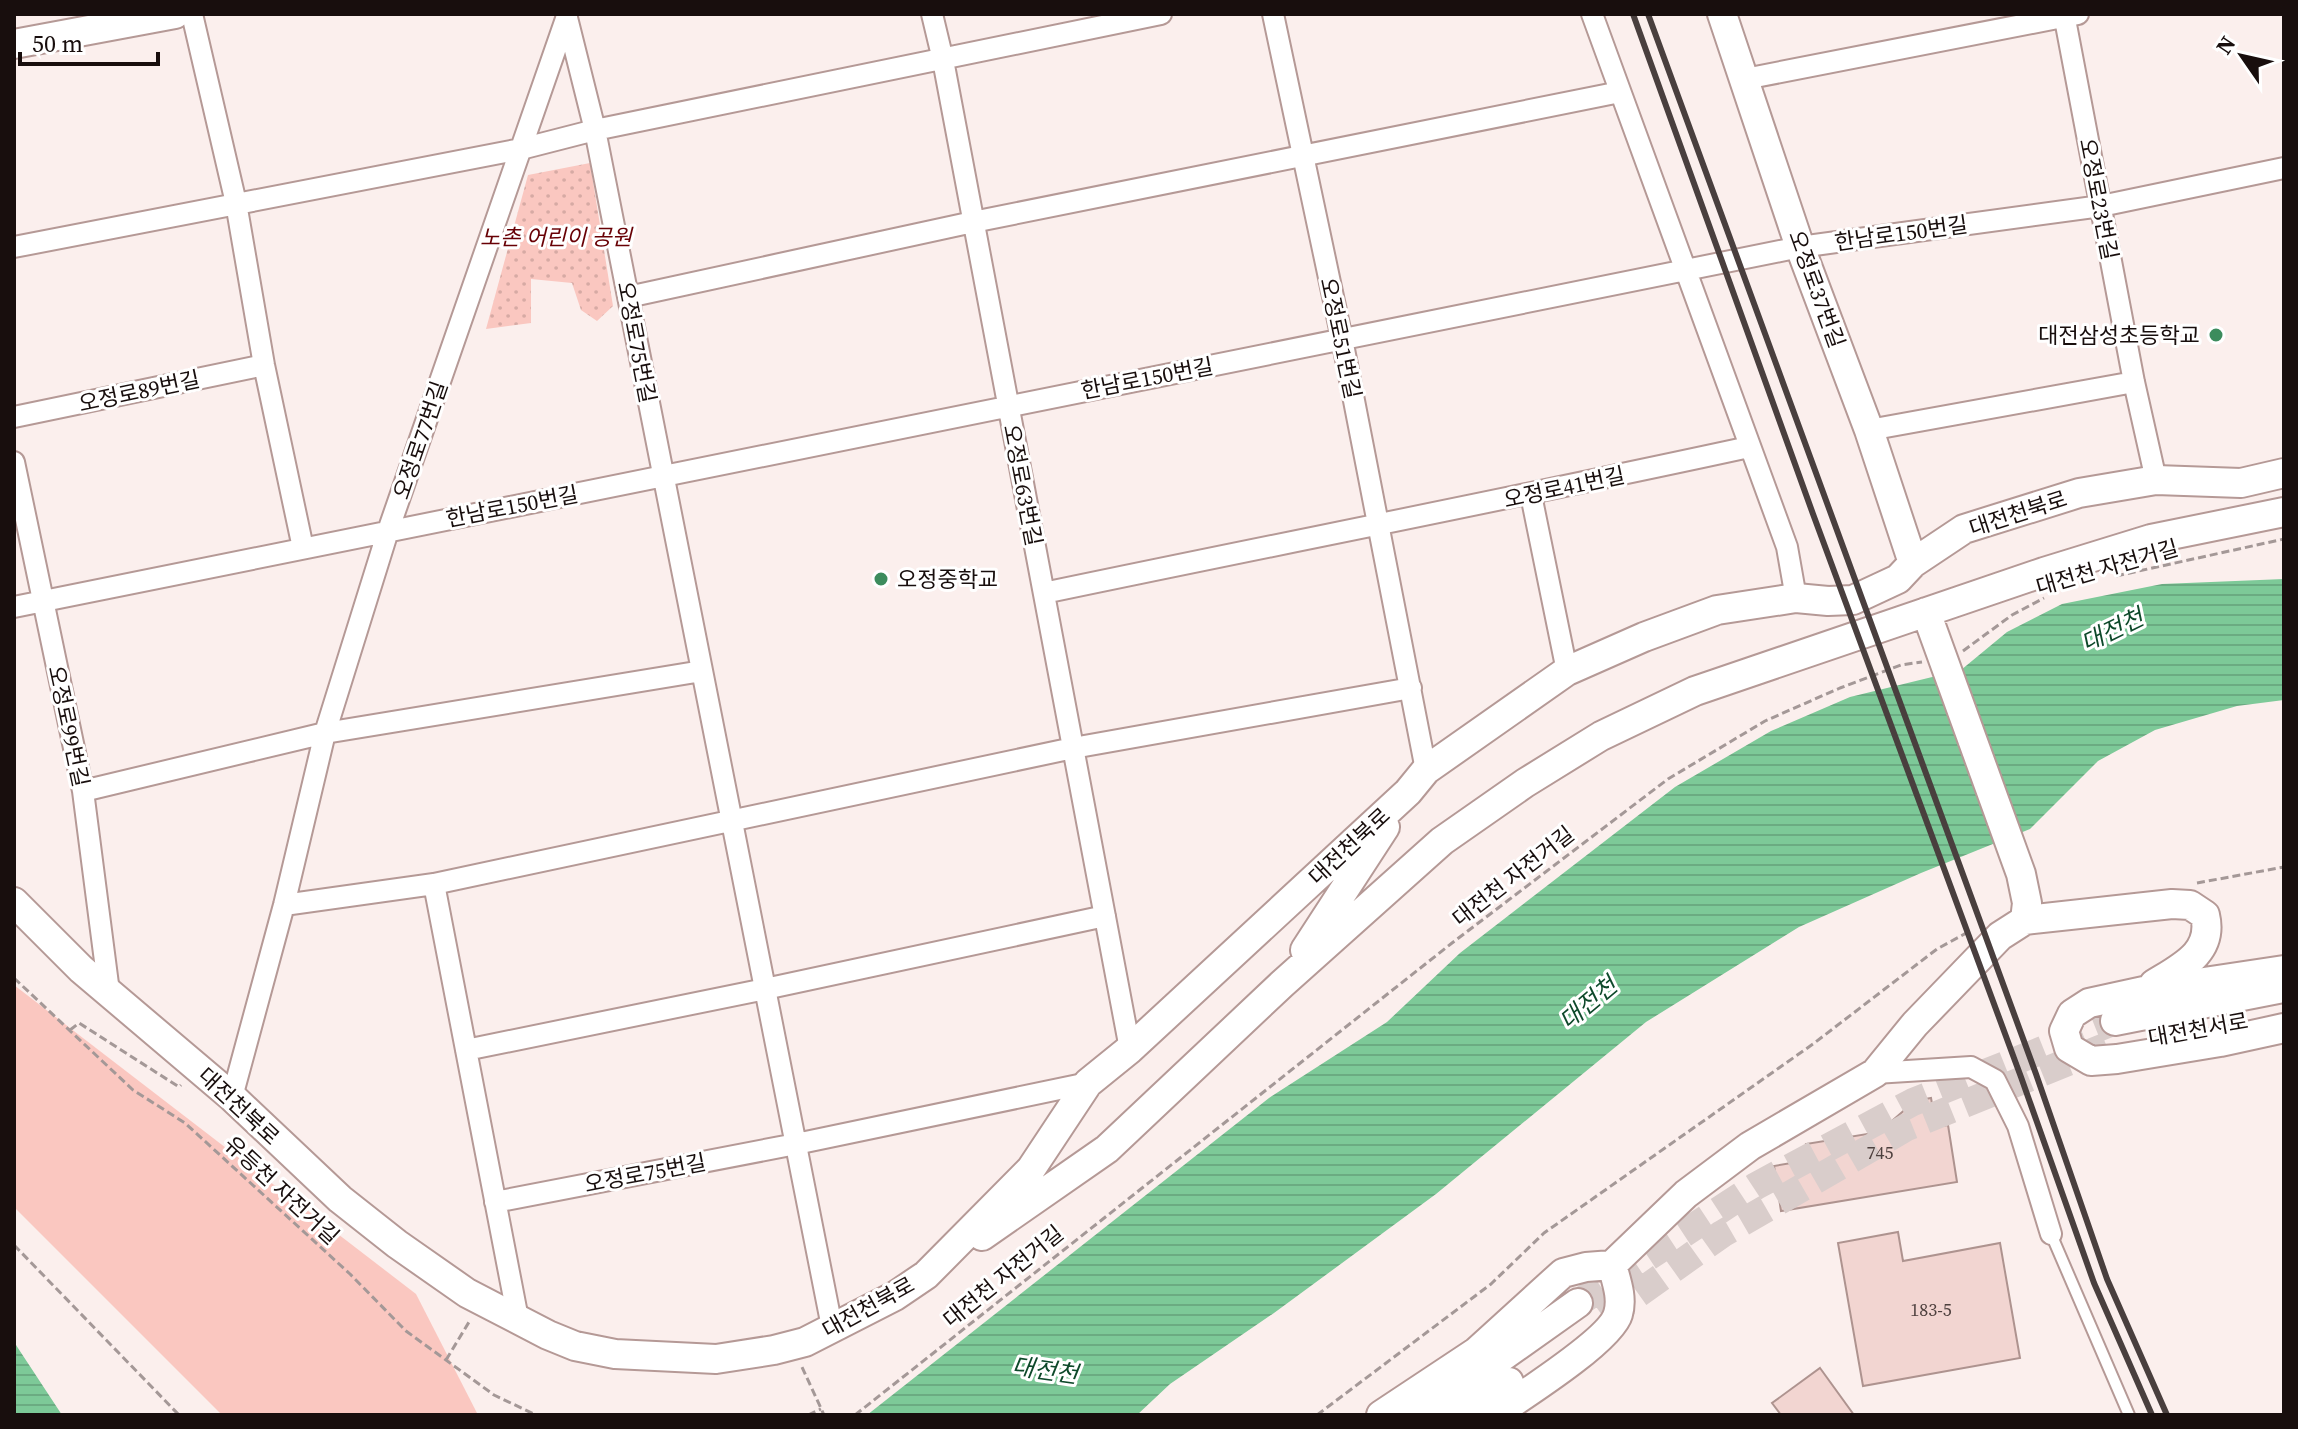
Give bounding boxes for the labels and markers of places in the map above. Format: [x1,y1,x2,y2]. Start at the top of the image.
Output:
place label: 대전삼성초등학교 [2038,320,2200,350]
marker: 대전삼성초등학교 [2207,326,2225,344]
place label: 오정중학교 [897,564,998,594]
marker: 오정중학교 [872,570,890,588]

